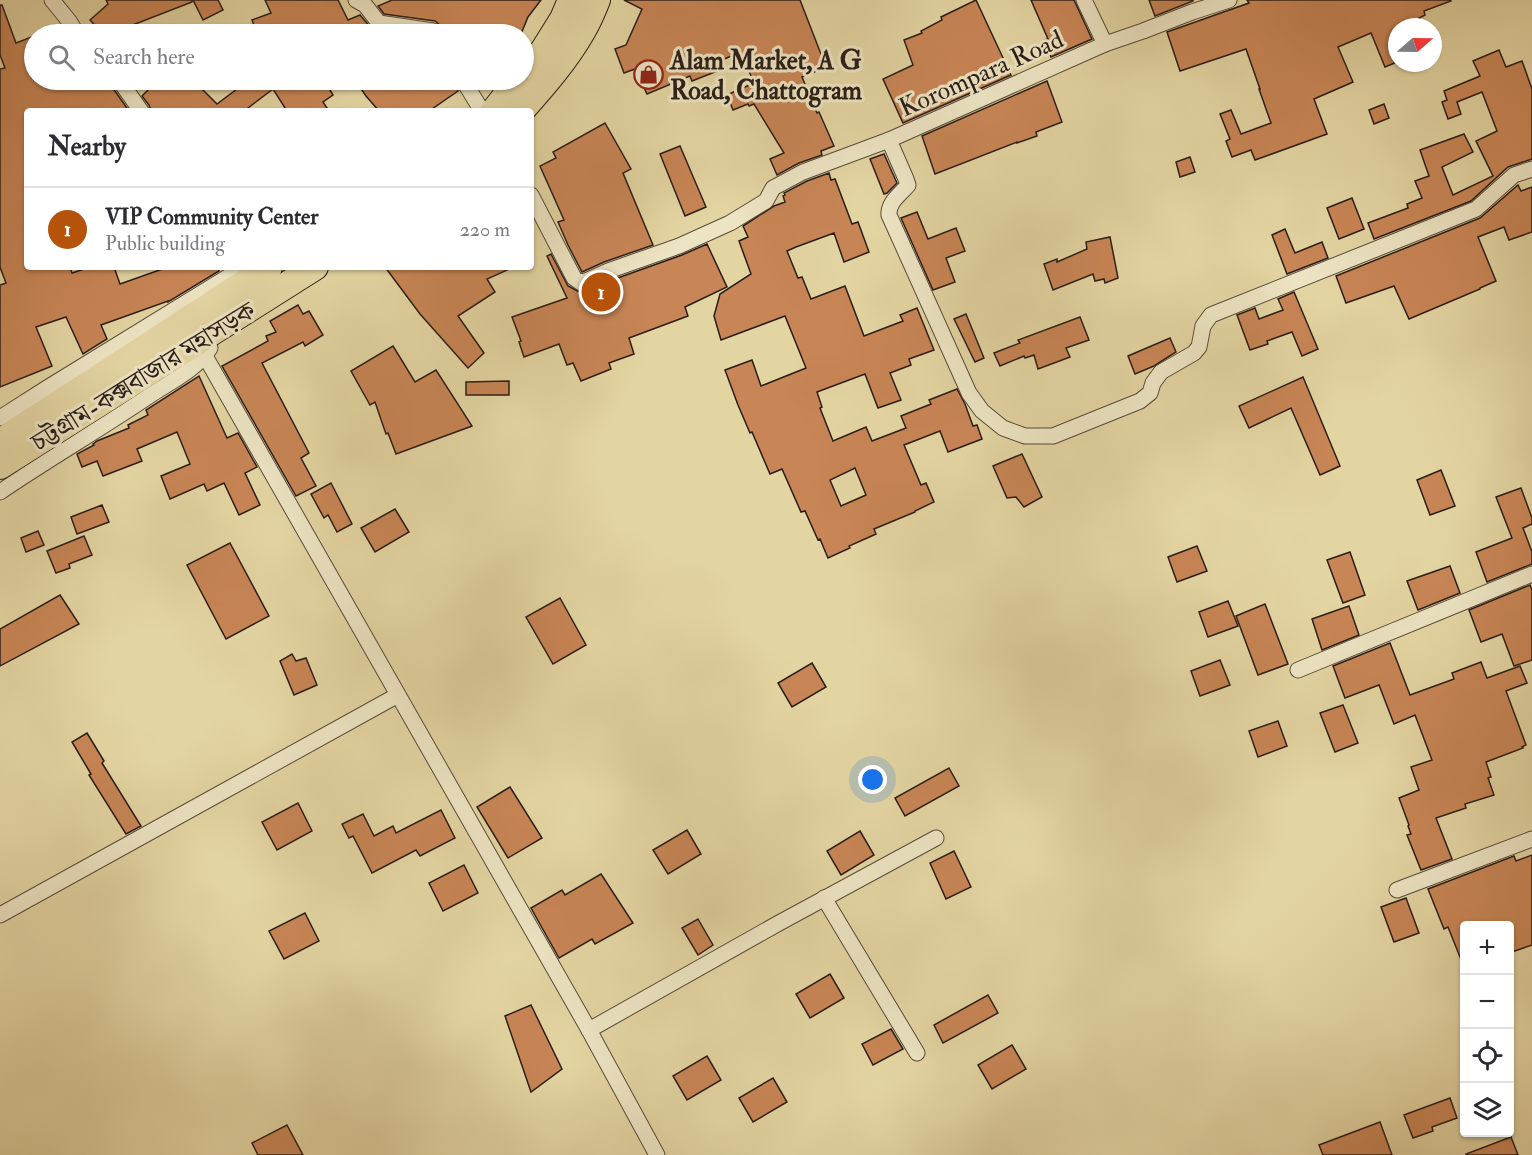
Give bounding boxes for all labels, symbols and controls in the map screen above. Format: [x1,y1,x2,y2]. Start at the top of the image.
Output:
north arrow [1388,18,1442,72]
street label: Korompara Road [894,23,1069,125]
search box [24,24,534,90]
icon: search [45,41,78,74]
text: Search here [93,43,195,71]
place label: Alam Market, A G Road, Chattogram [669,45,863,108]
shop icon: Alam Market, A G Road, Chattogram [633,59,665,91]
text: Nearby [48,131,126,163]
text: VIP Community Center [105,203,318,231]
text: 1 [64,217,71,242]
text: 220 m [460,217,510,242]
text: Public building [105,231,225,256]
pin: 1 [582,270,620,314]
street label: চট্টগ্রাম-কক্সবাজার মহাসড়ক [25,294,263,459]
your location [858,765,887,794]
map controls [1460,921,1514,1137]
button: + [1460,921,1514,975]
button: − [1460,975,1514,1029]
button: locate [1460,1029,1514,1083]
button: layers [1460,1083,1514,1137]

